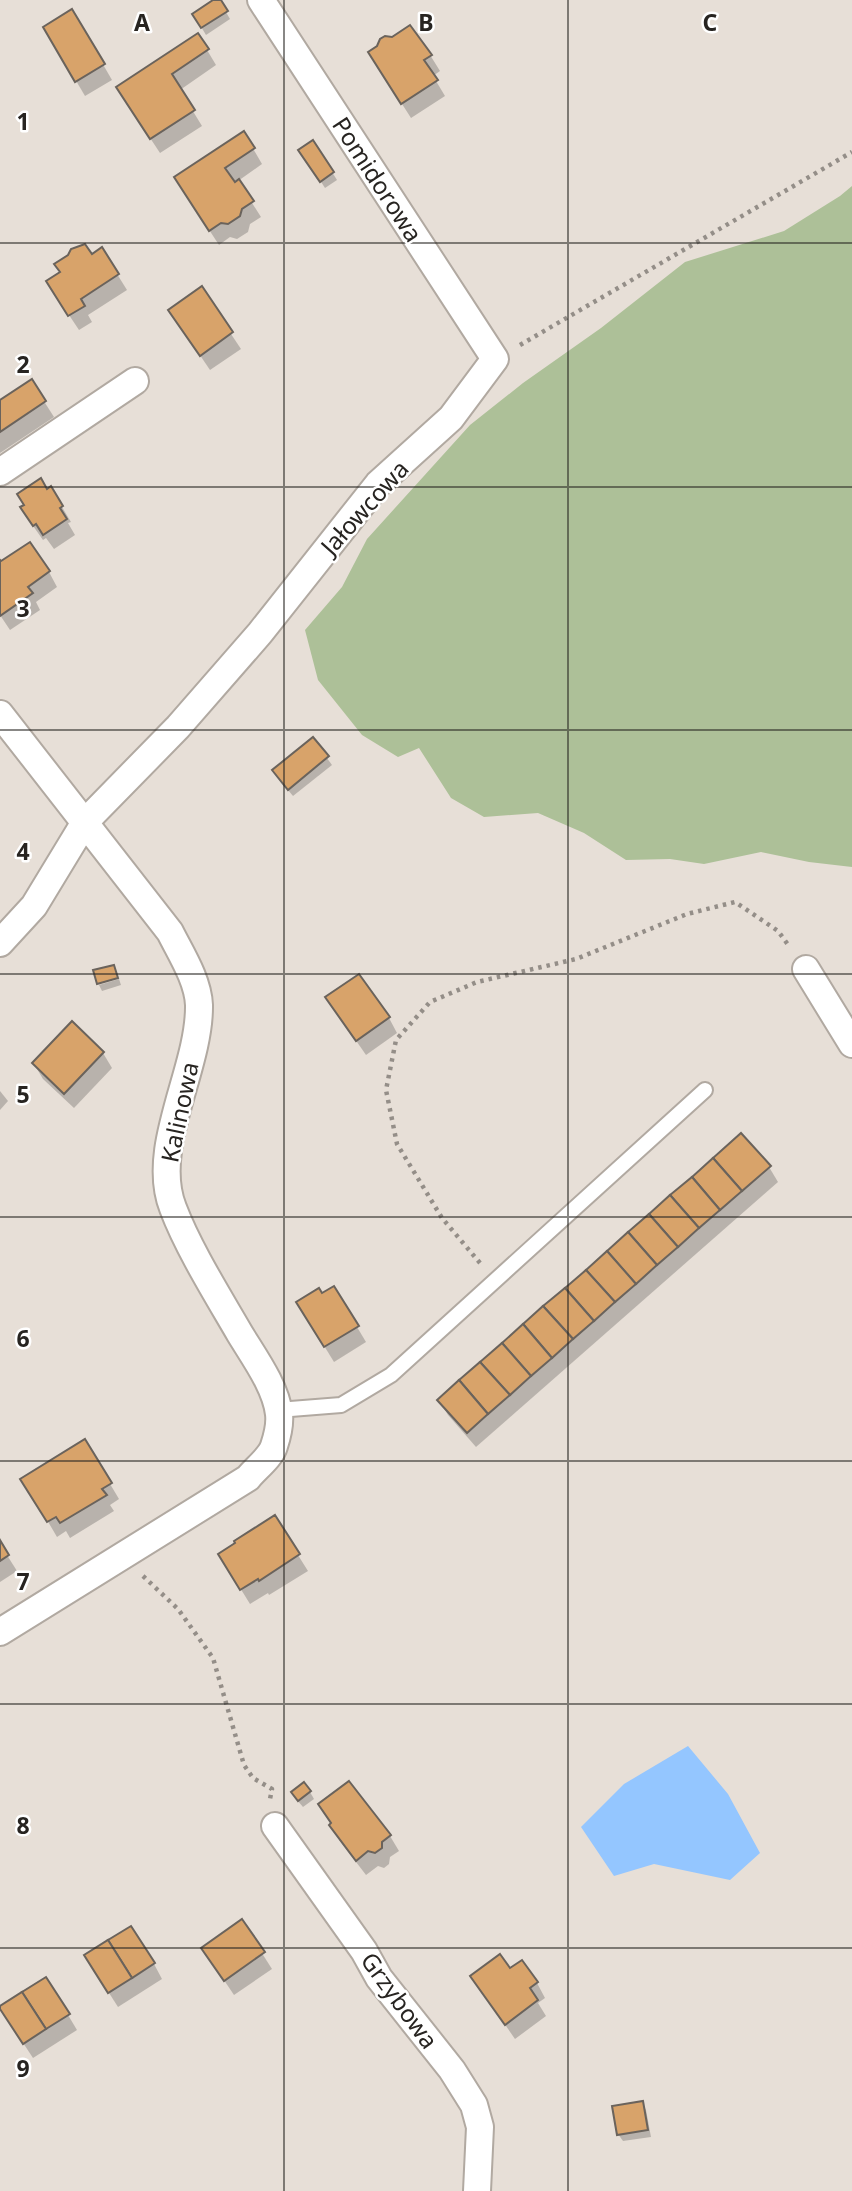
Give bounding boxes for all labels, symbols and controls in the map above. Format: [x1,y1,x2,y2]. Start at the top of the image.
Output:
text: A [134,6,150,38]
text: B [418,6,434,38]
text: C [703,6,718,38]
text: 1 [16,105,30,137]
street label: Pomidorowa [325,110,431,248]
text: 2 [16,348,30,380]
street label: Jałowcowa [311,452,415,563]
text: 3 [16,592,30,624]
text: 4 [16,835,30,867]
street label: Kalinowa [152,1059,206,1165]
text: 5 [16,1078,30,1110]
text: 6 [16,1322,30,1354]
text: 7 [16,1565,30,1597]
text: 8 [16,1809,30,1841]
street label: Grzybowa [354,1945,446,2055]
text: 9 [16,2052,30,2084]

